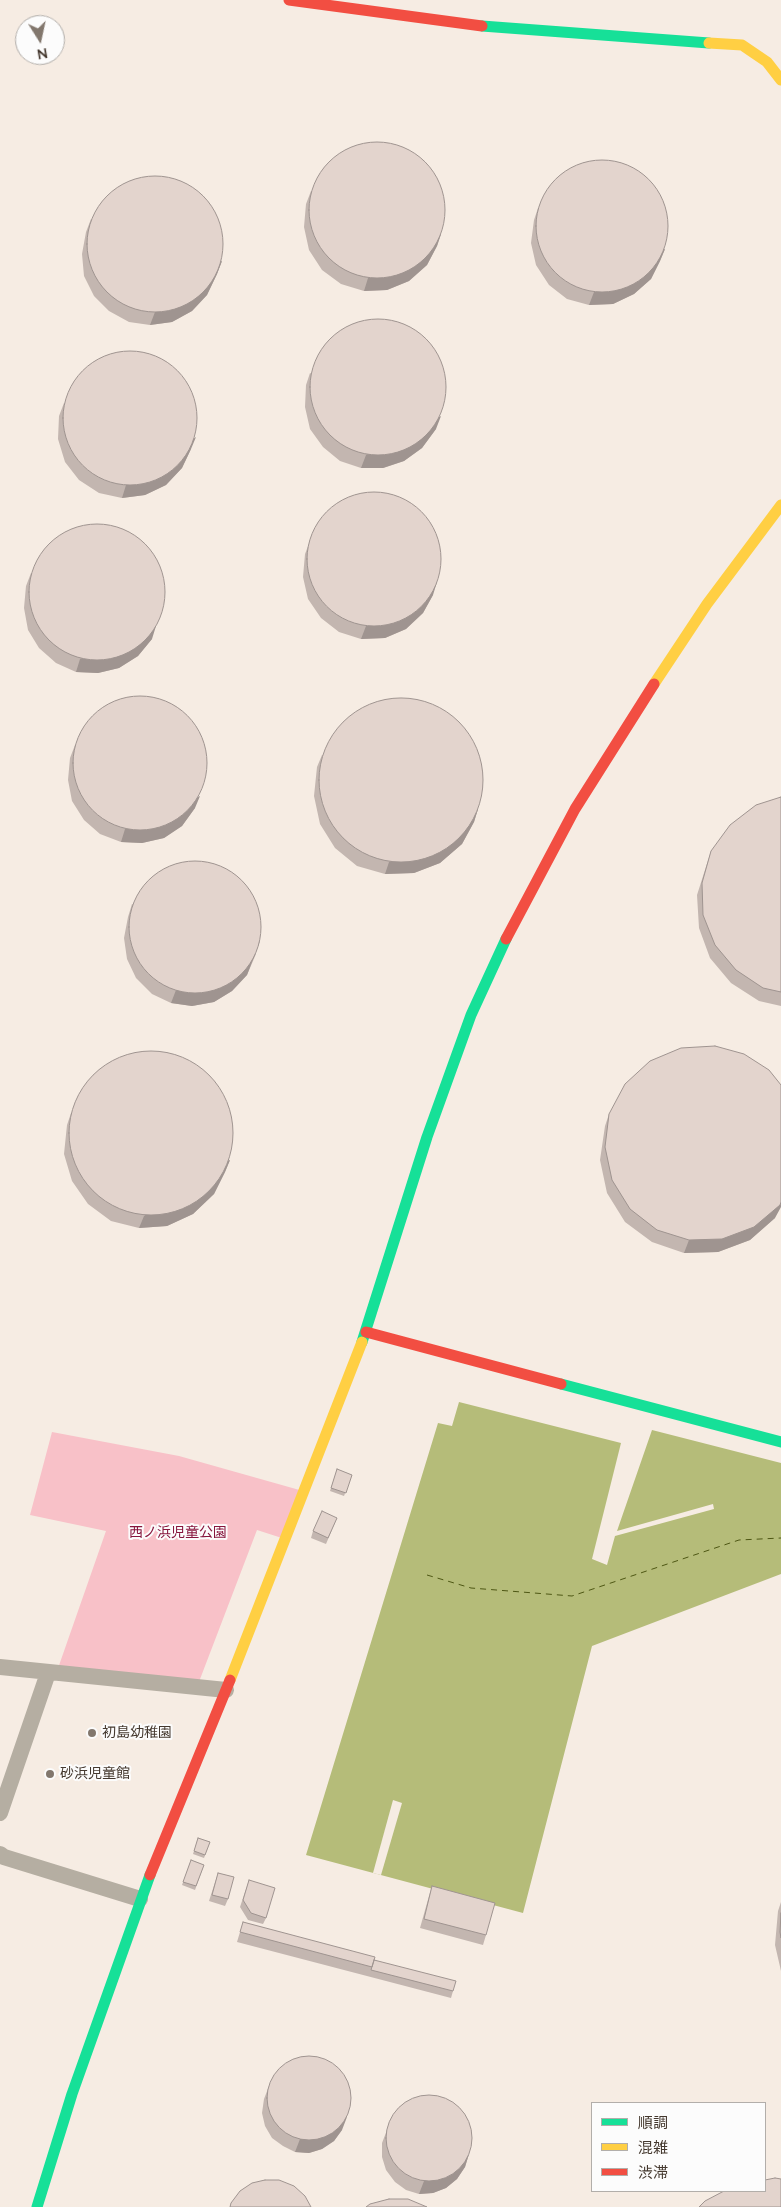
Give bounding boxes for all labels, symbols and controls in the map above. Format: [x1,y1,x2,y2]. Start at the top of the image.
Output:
north arrow [15,15,65,65]
text: N [36,44,49,64]
park label: 西ノ浜児童公園 [129,1525,227,1541]
place label: 初島幼稚園 [102,1725,172,1741]
marker: 初島幼稚園 [86,1727,98,1739]
place label: 砂浜児童館 [60,1766,130,1782]
marker: 砂浜児童館 [44,1768,56,1780]
legend [591,2102,766,2192]
text: 順調 [638,2113,668,2132]
text: 混雑 [638,2138,668,2157]
text: 渋滞 [638,2163,668,2182]

